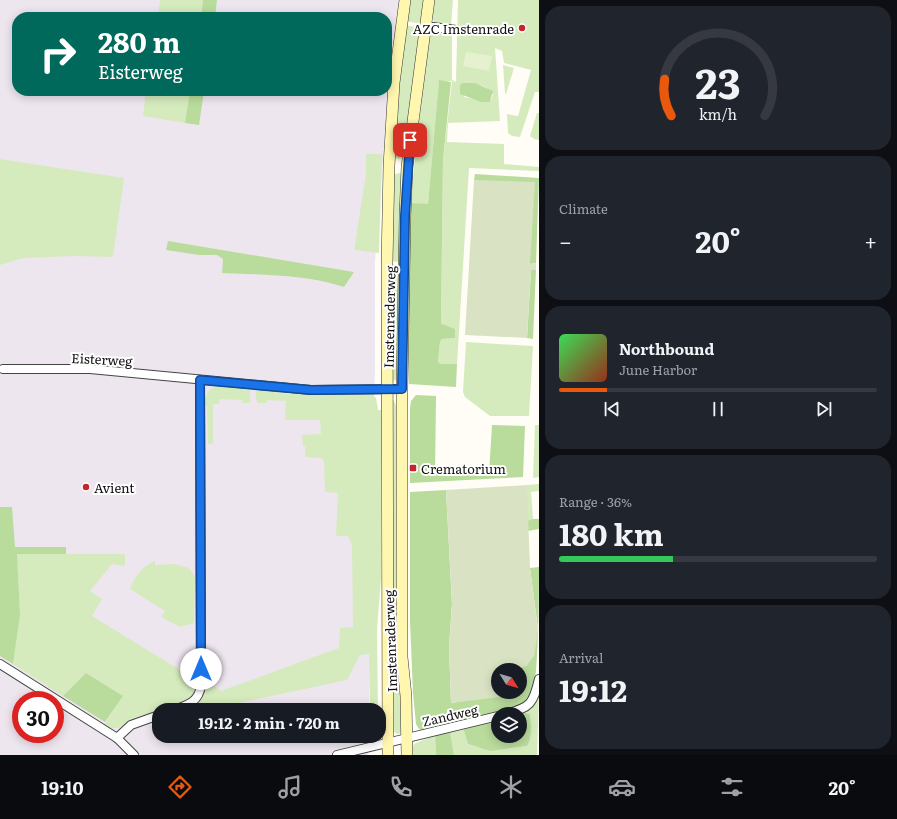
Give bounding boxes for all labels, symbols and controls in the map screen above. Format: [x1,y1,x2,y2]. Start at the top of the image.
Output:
place label: AZC Imstenrade [413,19,514,38]
text: 280 m [98,20,180,62]
marker: AZC Imstenrade [517,23,527,33]
icon: right [32,28,84,80]
text: 23 [695,50,741,112]
text: Eisterweg [98,58,183,85]
text: km/h [699,102,738,123]
pin [393,123,427,157]
icon: arrive [399,129,421,151]
text: Climate [559,199,608,218]
text: 20° [695,218,741,262]
text: − [559,224,572,257]
text: + [864,224,877,257]
street label: Imstenraderweg [379,265,399,368]
text: Northbound [619,337,714,360]
street label: Eisterweg [71,348,134,370]
text: June Harbor [619,360,697,379]
icon: previous [601,398,623,420]
icon: pause [707,398,729,420]
icon: next [813,398,835,420]
place label: Crematorium [421,459,506,478]
marker: Crematorium [408,463,418,473]
place label: Avient [94,478,135,497]
marker: Avient [81,482,91,492]
text: Range · 36% [559,492,632,511]
text: 180 km [559,511,664,555]
street label: Imstenraderweg [379,589,401,693]
position arrow [180,648,222,690]
text: Arrival [559,648,603,667]
north arrow [491,663,527,699]
map controls [491,663,527,743]
text: 19:12 [559,667,627,711]
speed limit sign: 30 [12,691,64,743]
street label: Zandweg [420,699,480,731]
button: layers [491,707,527,743]
text: 19:12 · 2 min · 720 m [198,711,340,734]
icon: directions [166,773,194,801]
icon: music [276,773,304,801]
icon: phone [387,773,415,801]
icon: climate [497,773,525,801]
icon: car [608,773,636,801]
icon: filters [718,773,746,801]
text: 19:10 [41,774,84,801]
text: 20° [828,774,856,801]

